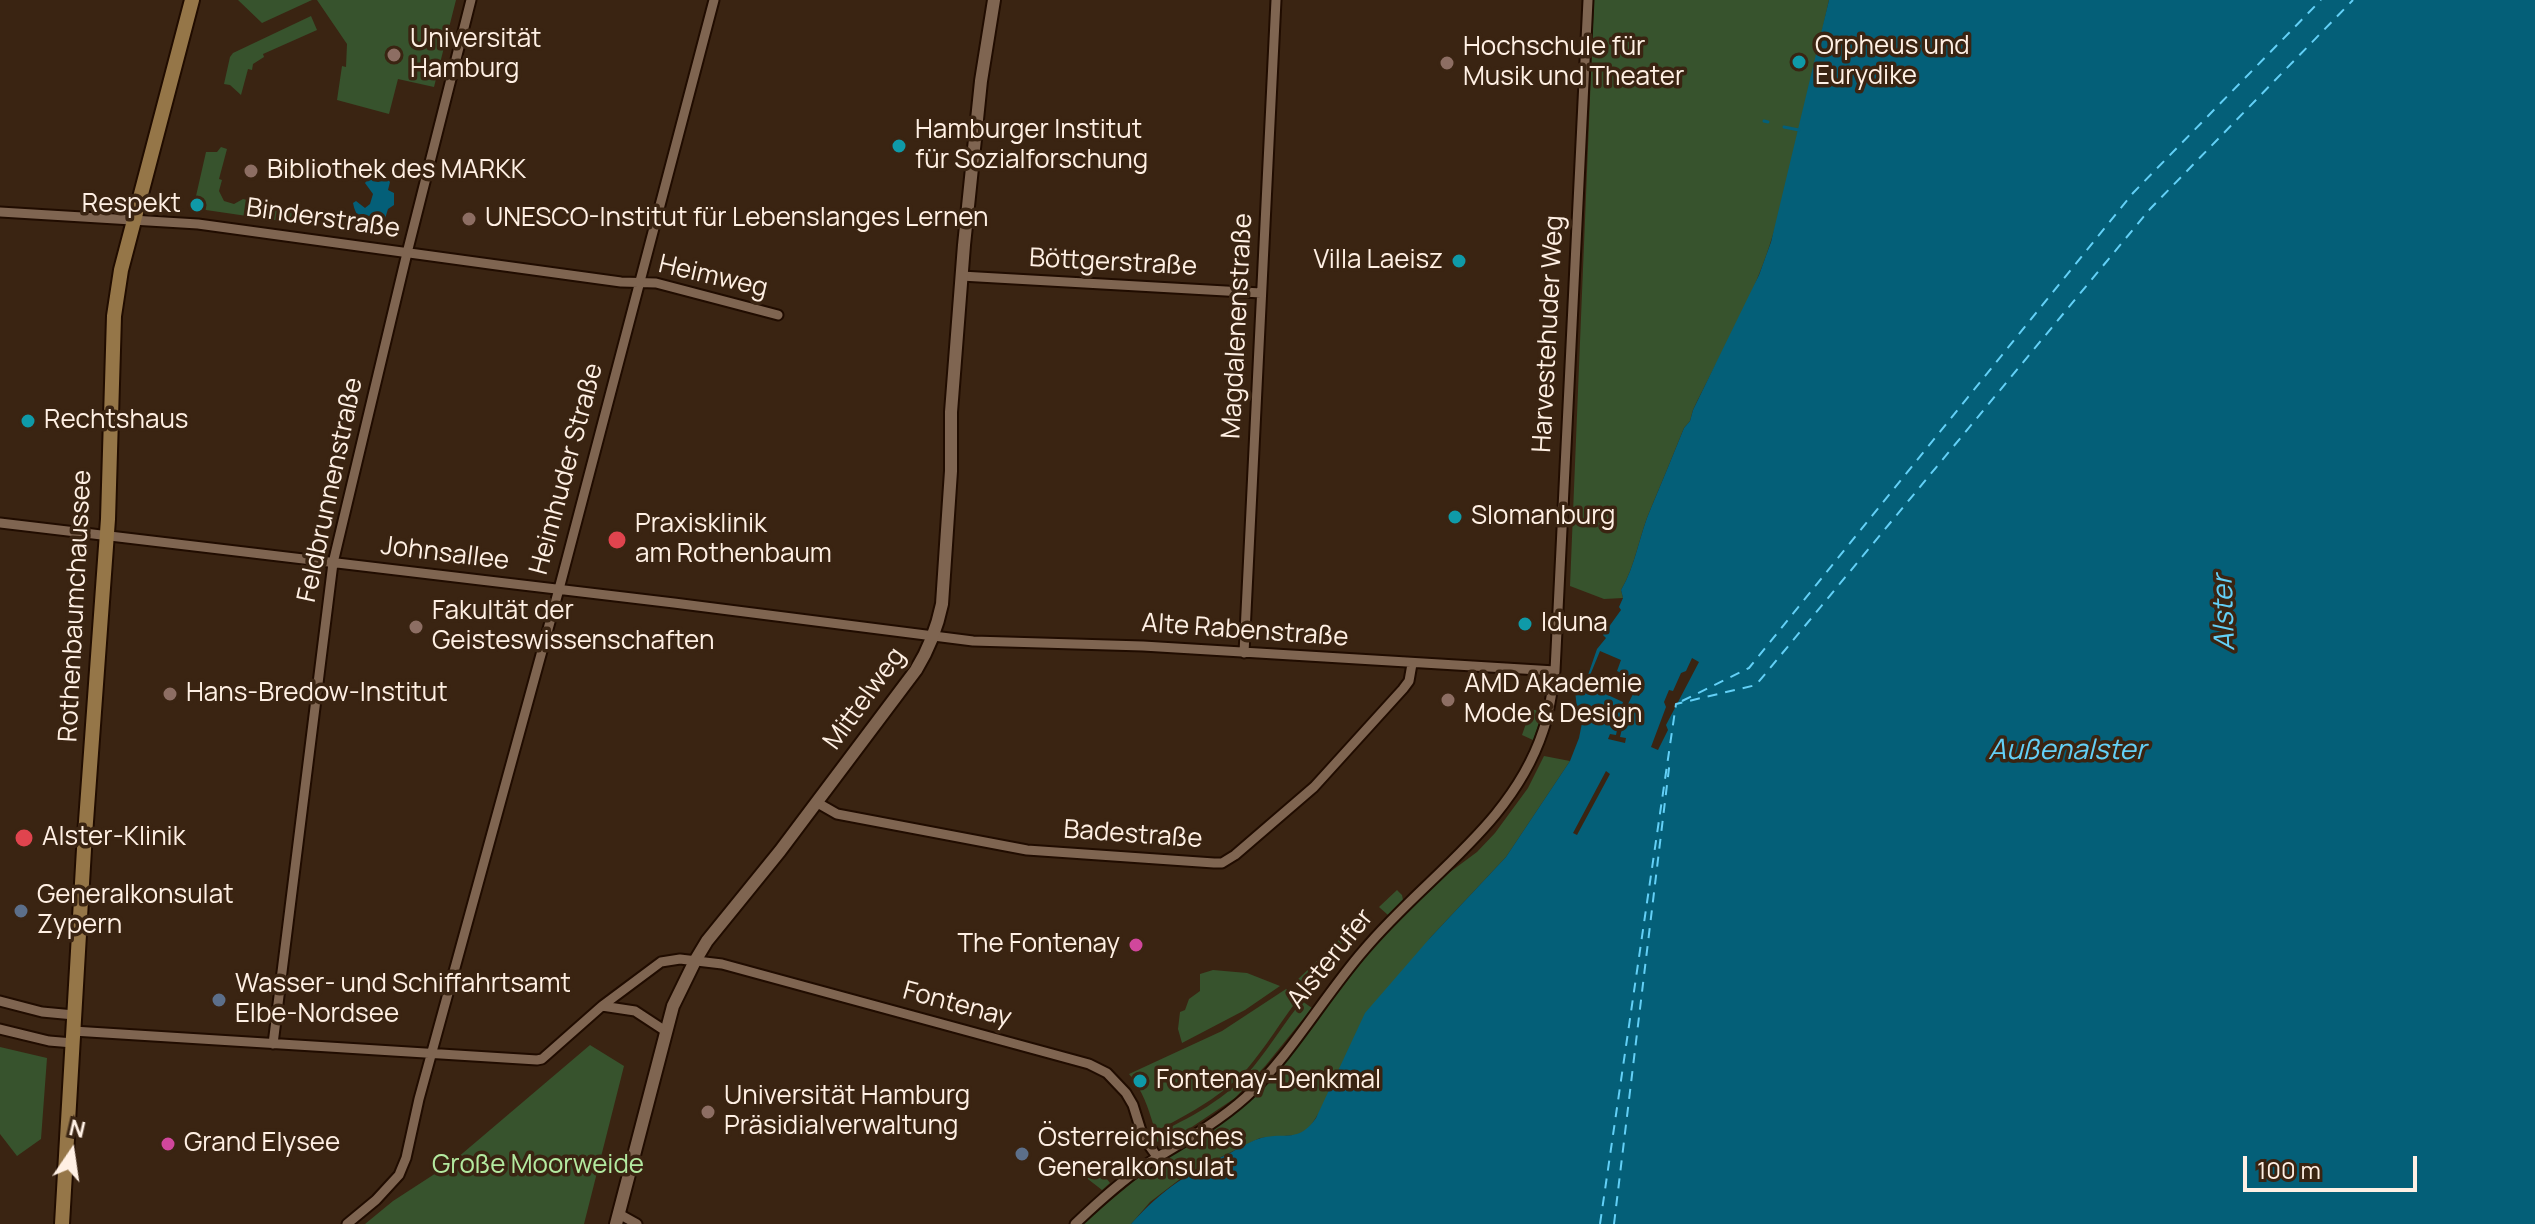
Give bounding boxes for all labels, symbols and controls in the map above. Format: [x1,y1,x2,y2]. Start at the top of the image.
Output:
place label: Universität Hamburg [410,24,541,86]
place label: Orpheus und Eurydike [1815,31,1970,92]
place label: Hochschule für Musik und Theater [1463,32,1684,94]
marker: Universität Hamburg [385,46,403,64]
marker: Orpheus und Eurydike [1790,53,1808,71]
marker: Hochschule für Musik und Theater [1438,54,1456,72]
place label: Hamburger Institut für Sozialforschung [915,115,1148,176]
marker: Hamburger Institut für Sozialforschung [890,137,908,155]
place label: Bibliothek des MARKK [267,155,526,187]
marker: Bibliothek des MARKK [242,162,260,180]
place label: Respekt [82,189,181,221]
street label: Binderstraße [244,193,402,245]
marker: Respekt [188,196,206,214]
place label: UNESCO-Institut für Lebenslanges Lernen [485,203,989,235]
marker: UNESCO-Institut für Lebenslanges Lernen [460,210,478,228]
street label: Magdalenenstraße [1217,212,1259,440]
street label: Harvestehuder Weg [1527,215,1571,453]
street label: Böttgerstraße [1028,243,1198,283]
place label: Villa Laeisz [1314,245,1443,277]
street label: Heimweg [655,249,771,305]
marker: Villa Laeisz [1450,252,1468,270]
street label: Heimhuder Straße [524,360,610,578]
street label: Feldbrunnenstraße [292,375,370,605]
place label: Rechtshaus [44,405,188,437]
marker: Rechtshaus [19,412,37,430]
street label: Rothenbaumchaussee [53,469,99,743]
place label: Slomanburg [1471,501,1615,533]
marker: Slomanburg [1446,508,1464,526]
place label: Praxisklinik am Rothenbaum [635,509,832,570]
marker: Praxisklinik am Rothenbaum [606,529,628,551]
street label: Johnsallee [379,531,511,577]
water label: Alster [2207,574,2243,652]
place label: Fakultät der Geisteswissenschaften [432,596,714,658]
street label: Alte Rabenstraße [1140,608,1350,654]
place label: Iduna [1541,608,1608,640]
marker: Iduna [1516,615,1534,633]
marker: Fakultät der Geisteswissenschaften [407,618,425,636]
street label: Mittelweg [818,642,912,756]
place label: AMD Akademie Mode & Design [1464,669,1642,730]
place label: Hans-Bredow-Institut [186,678,448,710]
marker: Hans-Bredow-Institut [161,685,179,703]
marker: AMD Akademie Mode & Design [1439,691,1457,709]
water label: Außenalster [1988,734,2146,768]
street label: Badestraße [1063,815,1203,855]
place label: Alster-Klinik [42,822,186,854]
marker: Alster-Klinik [13,827,35,849]
place label: Generalkonsulat Zypern [37,880,234,942]
marker: Generalkonsulat Zypern [12,902,30,920]
street label: Alsterufer [1281,903,1381,1015]
place label: The Fontenay [958,929,1120,961]
marker: The Fontenay [1127,936,1145,954]
place label: Wasser- und Schiffahrtsamt Elbe-Nordsee [235,969,571,1030]
street label: Fontenay [899,976,1015,1034]
marker: Wasser- und Schiffahrtsamt Elbe-Nordsee [210,991,228,1009]
place label: Fontenay-Denkmal [1156,1065,1381,1097]
marker: Fontenay-Denkmal [1131,1072,1149,1090]
place label: Universität Hamburg Präsidialverwaltung [724,1081,970,1142]
marker: Universität Hamburg Präsidialverwaltung [699,1103,717,1121]
north arrow [32,1112,112,1192]
text: N [66,1112,88,1145]
place label: Österreichisches Generalkonsulat [1038,1123,1244,1184]
place label: Grand Elysee [184,1128,340,1160]
marker: Grand Elysee [159,1135,177,1153]
scale bar [2247,1140,2421,1190]
marker: Österreichisches Generalkonsulat [1013,1145,1031,1163]
park label: Große Moorweide [432,1150,644,1182]
text: 100 m [2257,1153,2321,1186]

